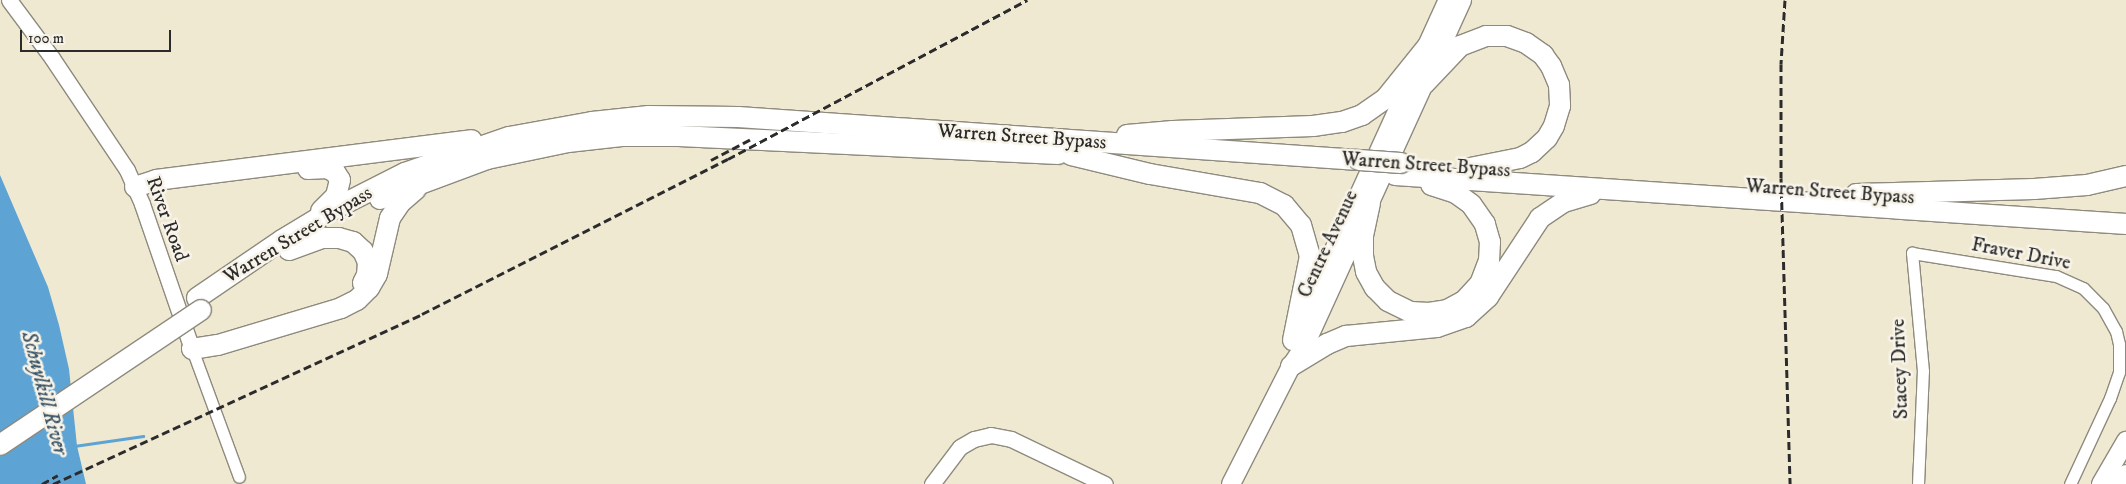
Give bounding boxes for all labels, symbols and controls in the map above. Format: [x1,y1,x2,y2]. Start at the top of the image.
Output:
scale bar [22,20,174,52]
text: 100 m [28,29,64,48]
street label: Warren Street Bypass [937,119,1107,155]
street label: Warren Street Bypass [1341,147,1511,183]
street label: River Road [141,173,193,265]
street label: Warren Street Bypass [1745,174,1915,210]
street label: Warren Street Bypass [219,181,377,289]
street label: Centre Avenue [1293,186,1363,302]
street label: Fraver Drive [1969,233,2073,275]
street label: Stacey Drive [1886,318,1914,420]
water label: Schuylkill River [15,328,73,458]

